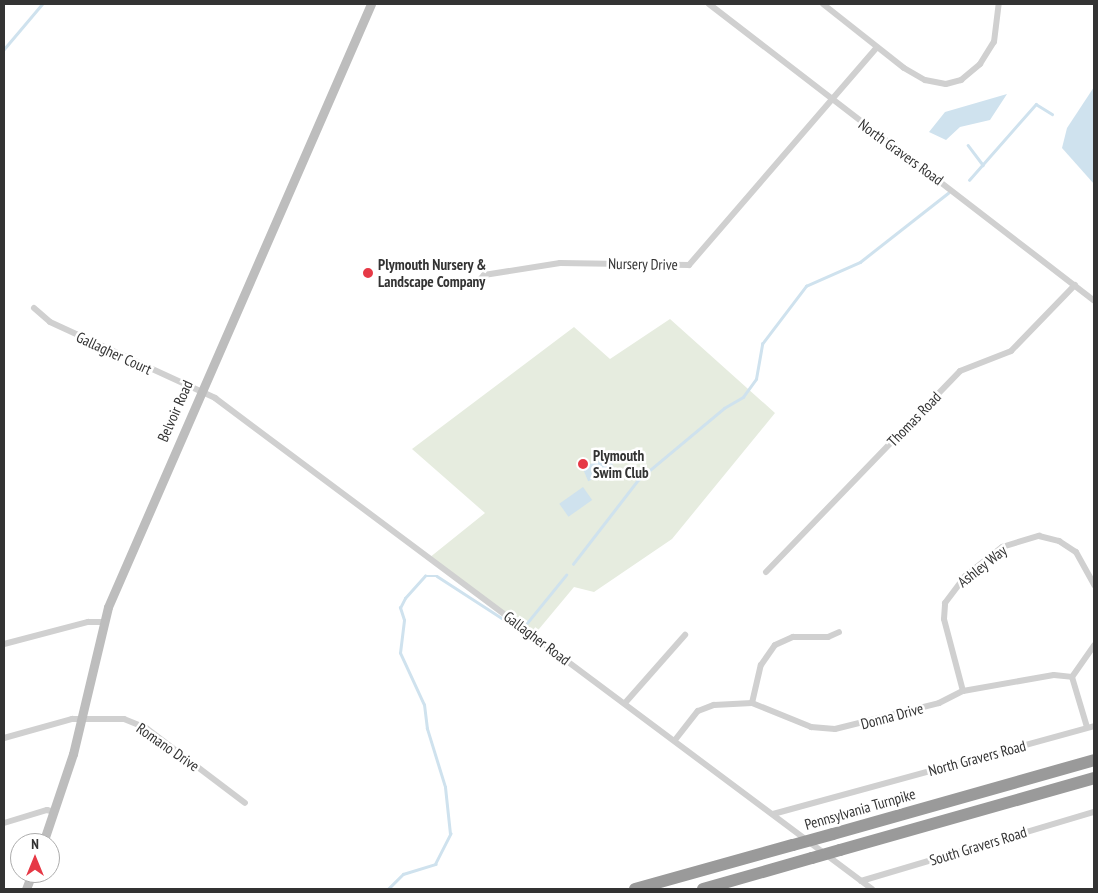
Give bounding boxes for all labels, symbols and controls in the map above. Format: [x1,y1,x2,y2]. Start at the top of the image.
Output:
street label: North Gravers Road [855,115,947,189]
street label: Nursery Drive [608,254,678,274]
place label: Plymouth Nursery & Landscape Company [378,255,487,290]
marker: Plymouth Nursery & Landscape Company [362,267,374,279]
street label: Gallagher Court [74,328,154,378]
street label: Belvoir Road [154,378,196,444]
street label: Thomas Road [883,388,945,450]
place label: Plymouth Swim Club [593,446,649,481]
marker: Plymouth Swim Club [577,458,589,470]
street label: Ashley Way [954,541,1010,591]
street label: Gallagher Road [500,607,574,669]
street label: Donna Drive [859,699,925,733]
street label: Romano Drive [133,719,203,775]
street label: North Gravers Road [926,736,1028,780]
street label: Pennsylvania Turnpike [802,784,918,834]
street label: South Gravers Road [927,823,1029,869]
north arrow [10,833,60,883]
text: N [31,835,39,853]

